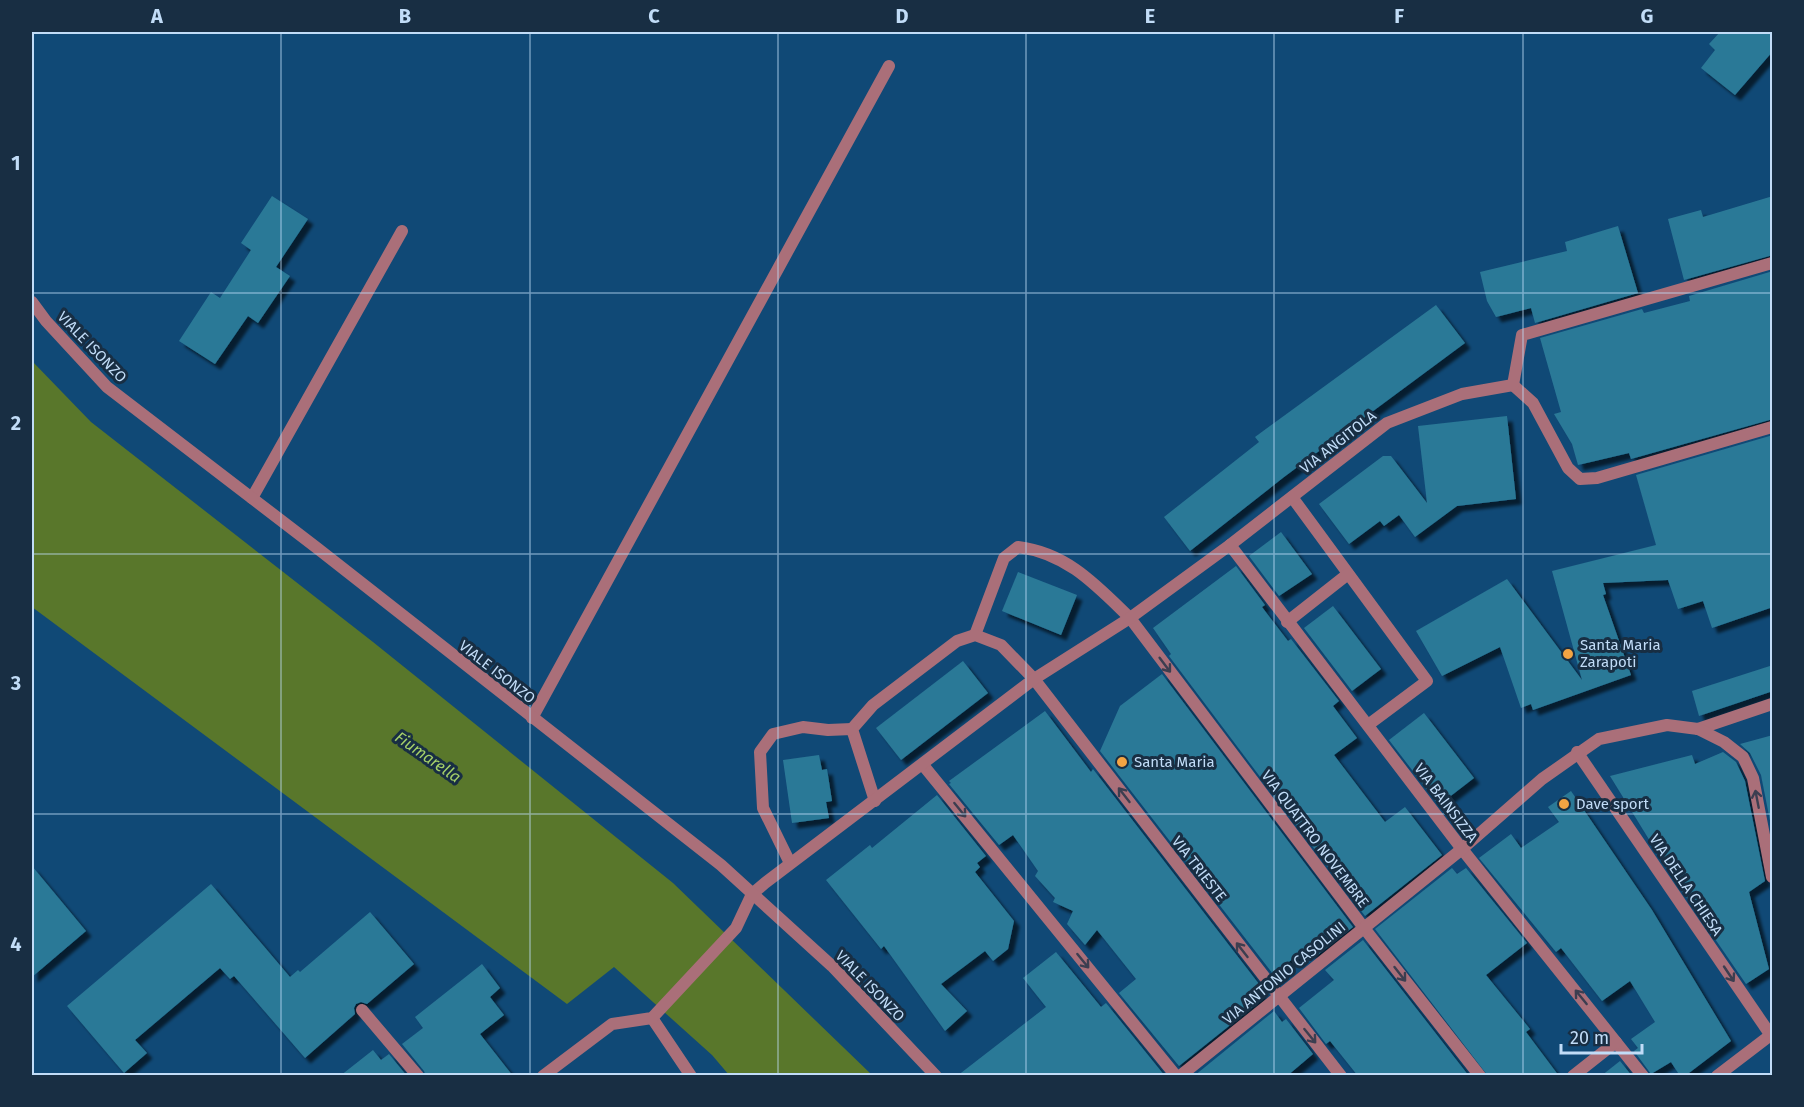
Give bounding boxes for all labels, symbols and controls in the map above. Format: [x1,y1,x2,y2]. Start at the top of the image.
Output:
text: A [150,4,164,28]
text: B [399,4,411,28]
text: C [648,4,660,28]
text: D [895,4,909,28]
text: E [1145,4,1155,28]
text: F [1394,4,1404,28]
text: G [1641,4,1653,28]
text: 1 [11,151,21,175]
street label: VIALE ISONZO [54,308,130,386]
street label: VIA ANGITOLA [1296,406,1380,477]
text: 2 [11,411,21,435]
place label: Santa Maria Zarapoti [1580,636,1661,671]
street label: VIALE ISONZO [455,637,539,707]
marker: Santa Maria Zarapoti [1561,647,1575,661]
one-way arrow [1159,656,1171,672]
text: 3 [10,671,21,695]
water label: Fiumarella [392,728,464,786]
place label: Santa Maria [1134,753,1215,771]
marker: Santa Maria [1115,755,1129,769]
street label: VIA BAINSIZZA [1410,760,1482,846]
street label: VIA QUATTRO NOVEMBRE [1258,767,1372,911]
one-way arrow [1117,788,1130,804]
one-way arrow [1751,789,1762,809]
place label: Dave sport [1576,795,1649,813]
marker: Dave sport [1557,797,1571,811]
one-way arrow [953,802,966,818]
street label: VIA DELLA CHIESA [1646,831,1727,939]
street label: VIA TRIESTE [1168,833,1230,905]
street label: VIA ANTONIO CASOLINI [1219,918,1349,1028]
text: 4 [10,932,22,956]
one-way arrow [1236,942,1249,958]
street label: VIALE ISONZO [832,947,908,1025]
one-way arrow [1076,953,1089,969]
one-way arrow [1723,965,1735,982]
one-way arrow [1394,966,1407,982]
one-way arrow [1574,989,1587,1005]
scale bar [1561,1017,1642,1055]
text: 20 m [1570,1027,1609,1049]
one-way arrow [1303,1028,1316,1044]

